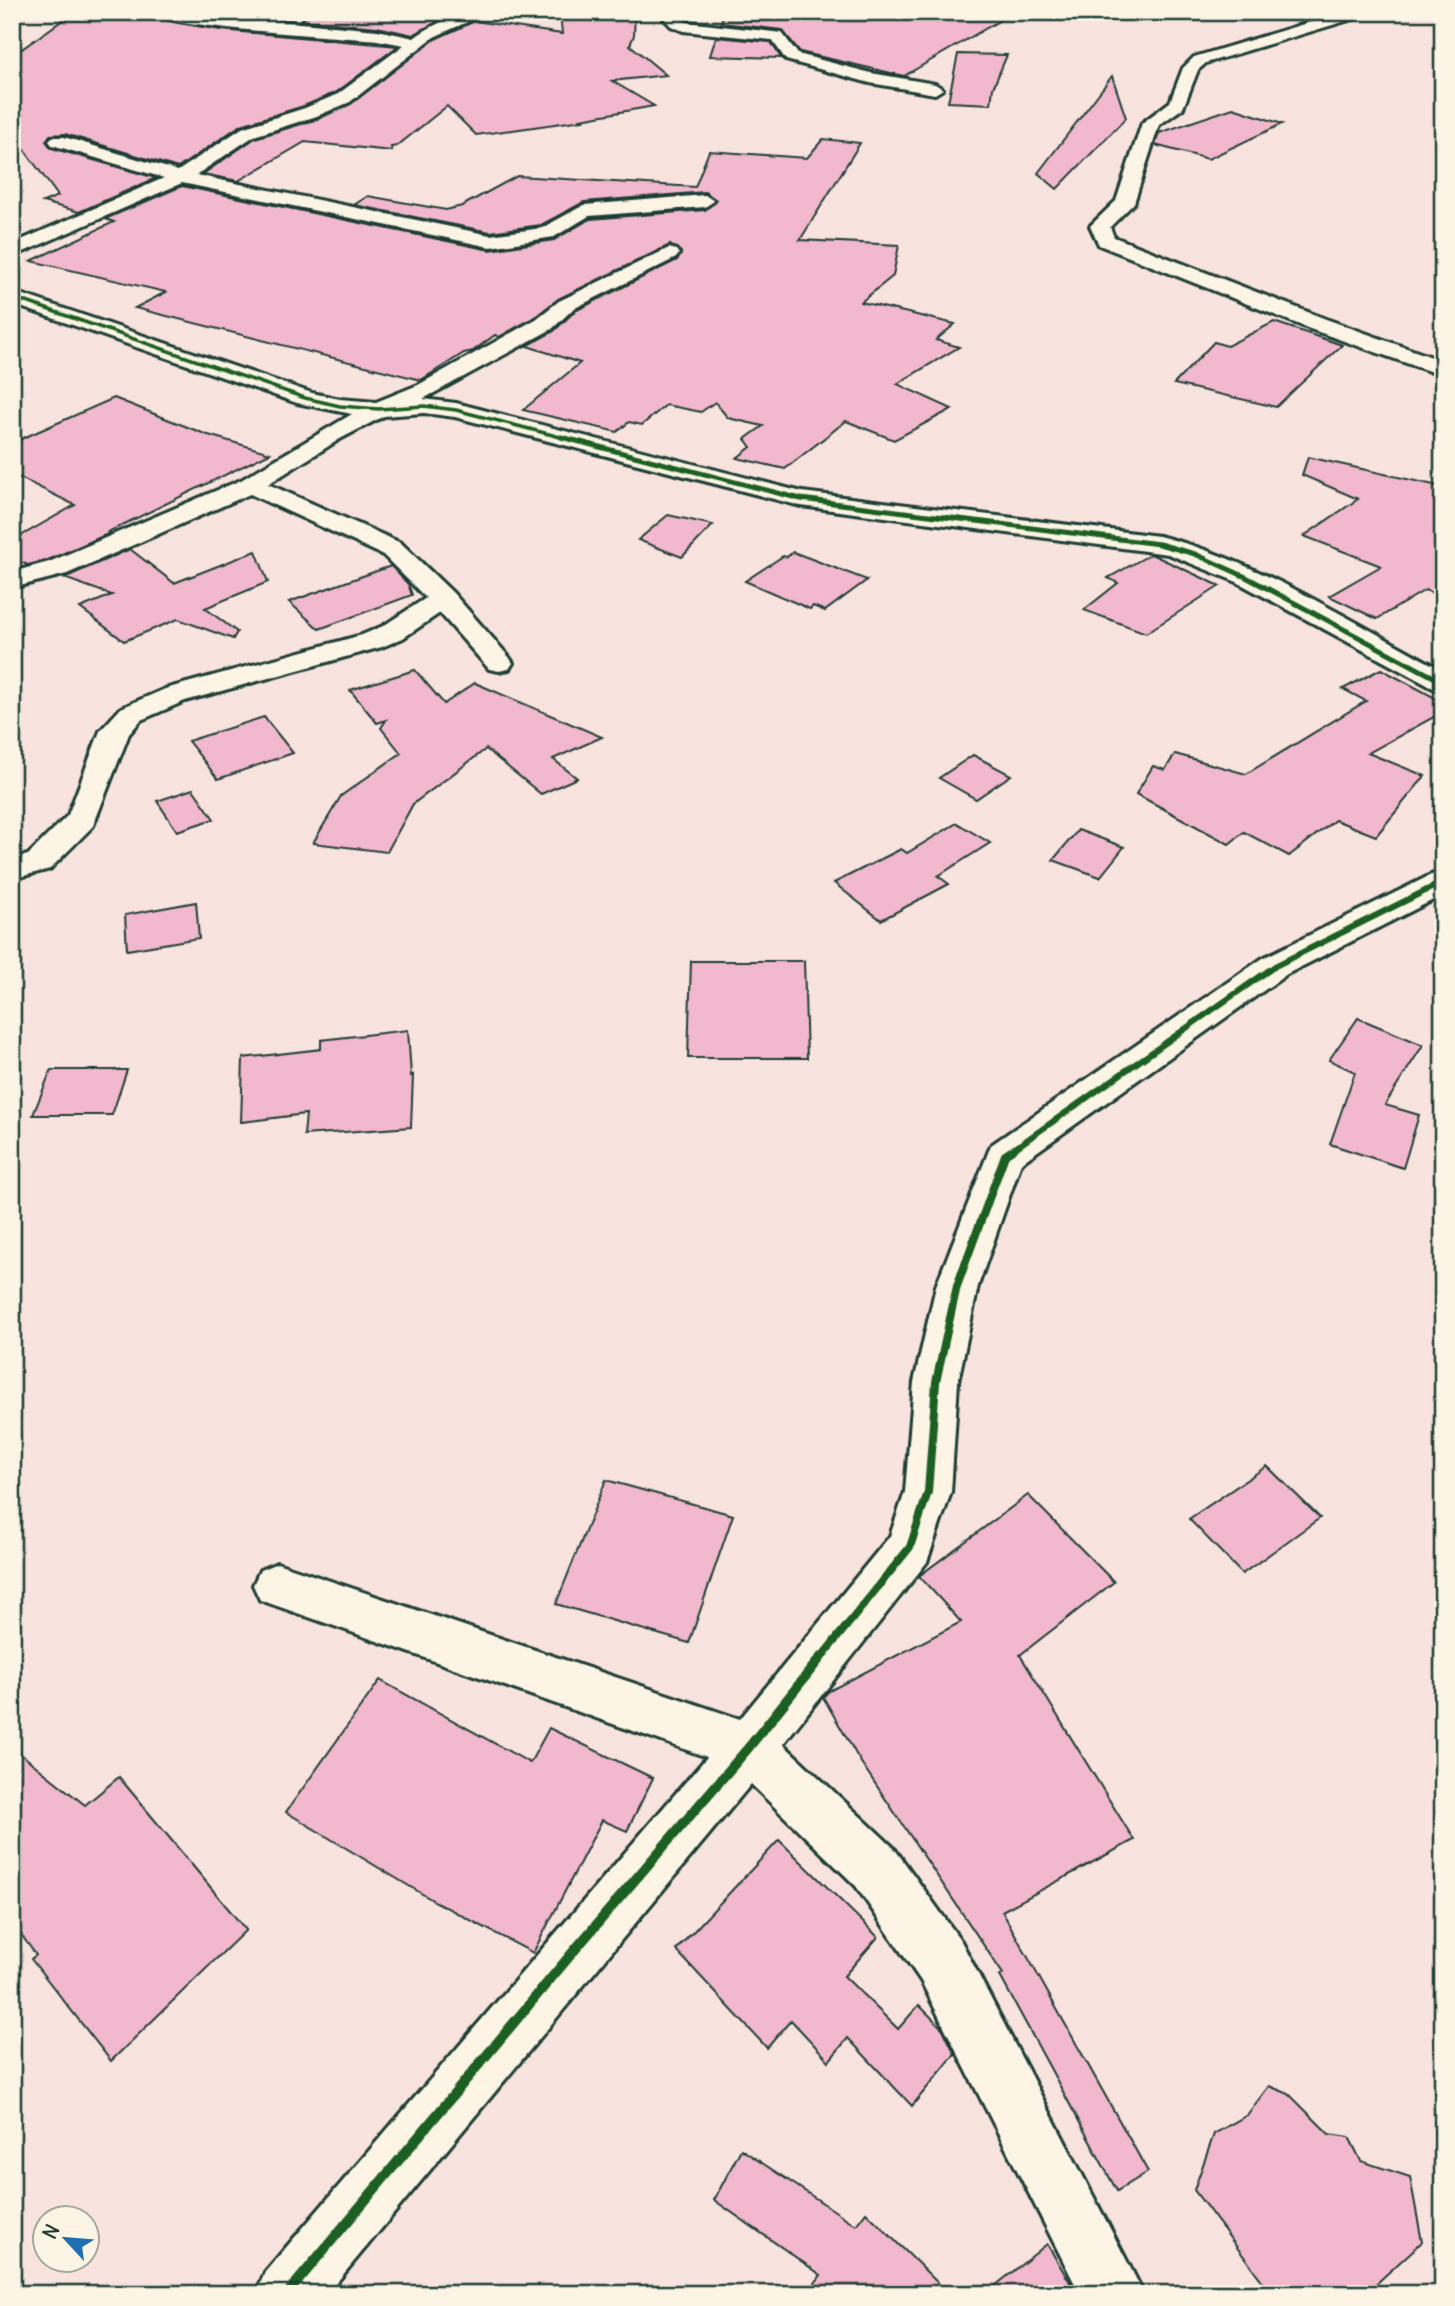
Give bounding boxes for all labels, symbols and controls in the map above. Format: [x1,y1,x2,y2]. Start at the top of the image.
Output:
north arrow [32,2204,102,2274]
text: N [37,2220,64,2243]

